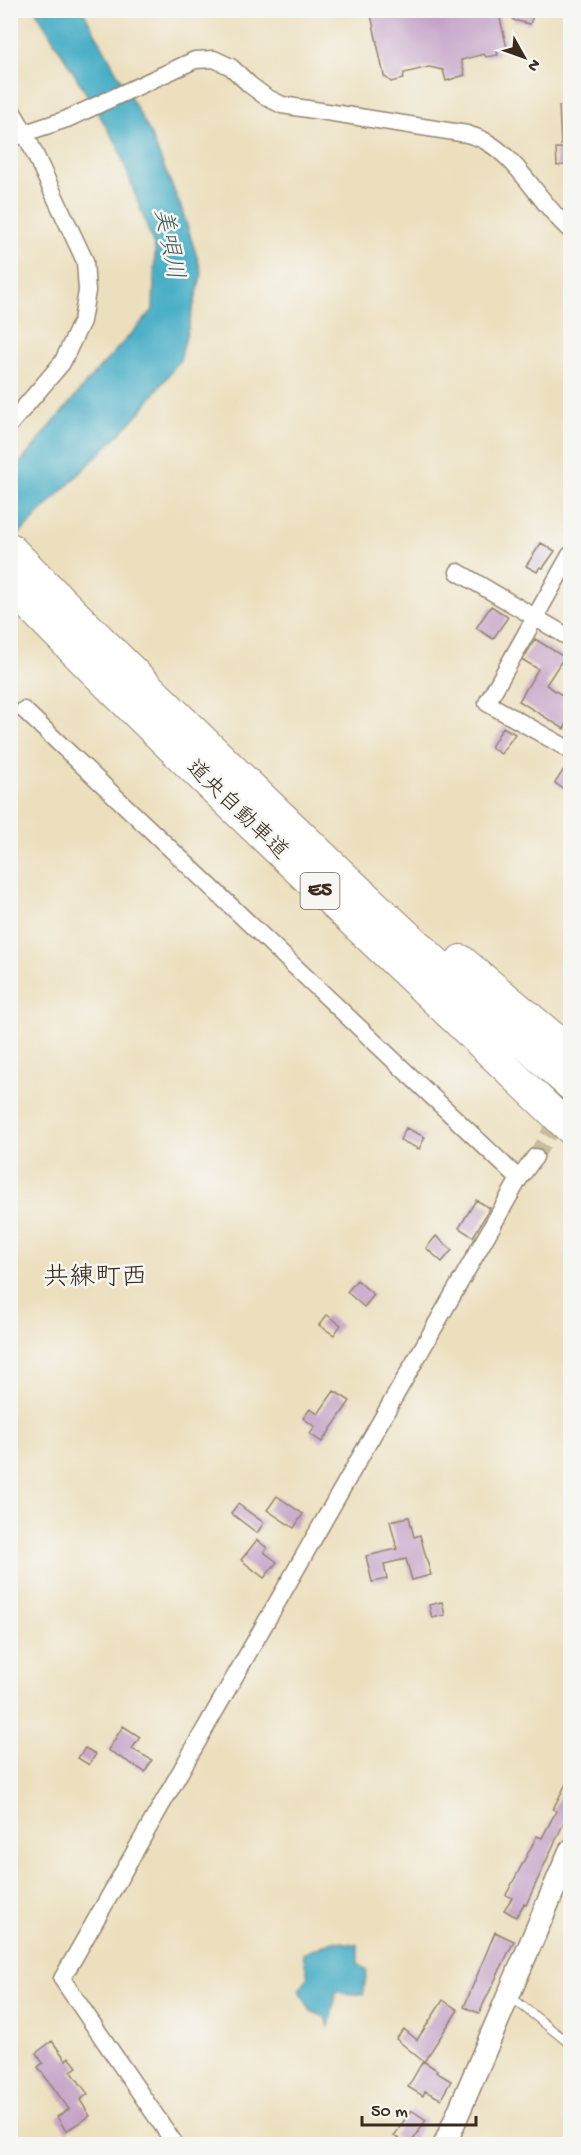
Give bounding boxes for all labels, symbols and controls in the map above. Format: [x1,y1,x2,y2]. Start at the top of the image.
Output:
north arrow [494,27,554,87]
text: N [522,54,543,75]
water label: 美唄川 [146,206,189,282]
street label: 道央自動車道 [179,754,294,866]
road number: E5 [300,873,340,909]
district label: 共練町西 [43,1262,147,1295]
scale bar [362,2089,476,2127]
text: 50 m [371,2102,408,2123]

